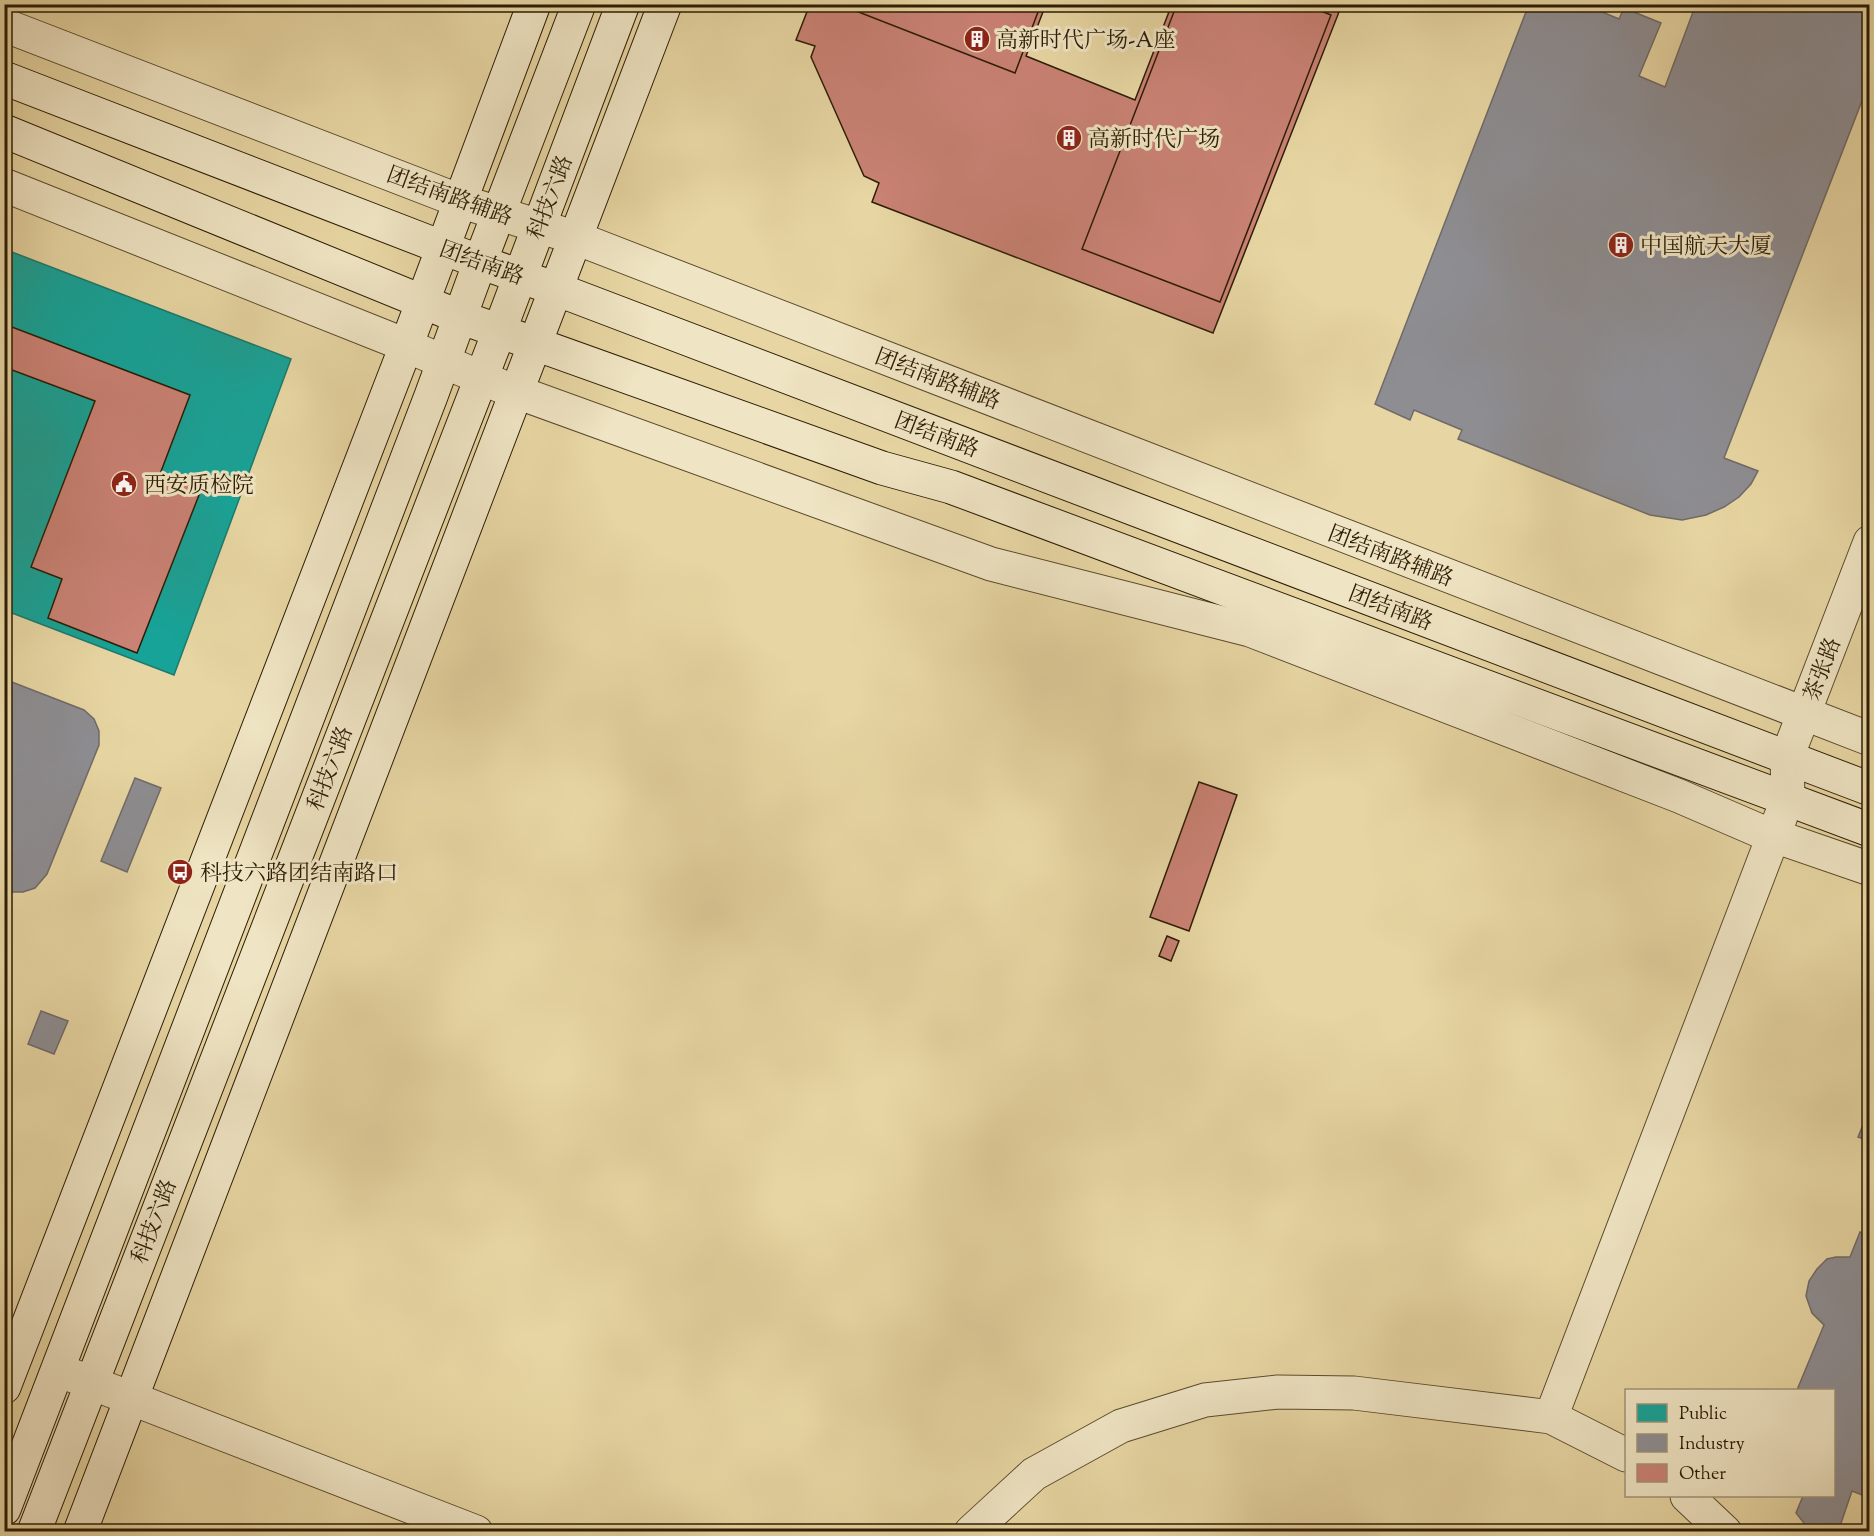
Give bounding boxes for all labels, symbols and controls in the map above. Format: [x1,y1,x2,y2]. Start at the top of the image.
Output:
building icon: 高新时代广场-A座 [962,24,992,54]
place label: 高新时代广场-A座 [996,26,1175,58]
building icon: 高新时代广场 [1054,123,1084,153]
place label: 高新时代广场 [1088,125,1220,157]
street label: 科技六路 [521,151,583,245]
street label: 团结南路辅路 [381,160,516,235]
building icon: 中国航天大厦 [1606,230,1636,260]
place label: 中国航天大厦 [1640,232,1772,264]
street label: 团结南路 [434,235,528,295]
street label: 团结南路辅路 [870,342,1004,419]
street label: 团结南路 [889,406,983,468]
public building icon: 西安质检院 [109,469,139,499]
place label: 西安质检院 [144,471,254,503]
street label: 团结南路辅路 [1323,519,1457,596]
street label: 团结南路 [1343,579,1437,641]
street label: 茶张路 [1797,634,1851,707]
street label: 科技六路 [301,722,363,816]
bus stop icon: 科技六路团结南路口 [165,857,195,887]
place label: 科技六路团结南路口 [200,859,398,891]
street label: 科技六路 [125,1175,187,1269]
legend [1625,1389,1835,1497]
text: Public [1679,1402,1727,1428]
text: Industry [1679,1432,1745,1458]
text: Other [1679,1462,1726,1488]

